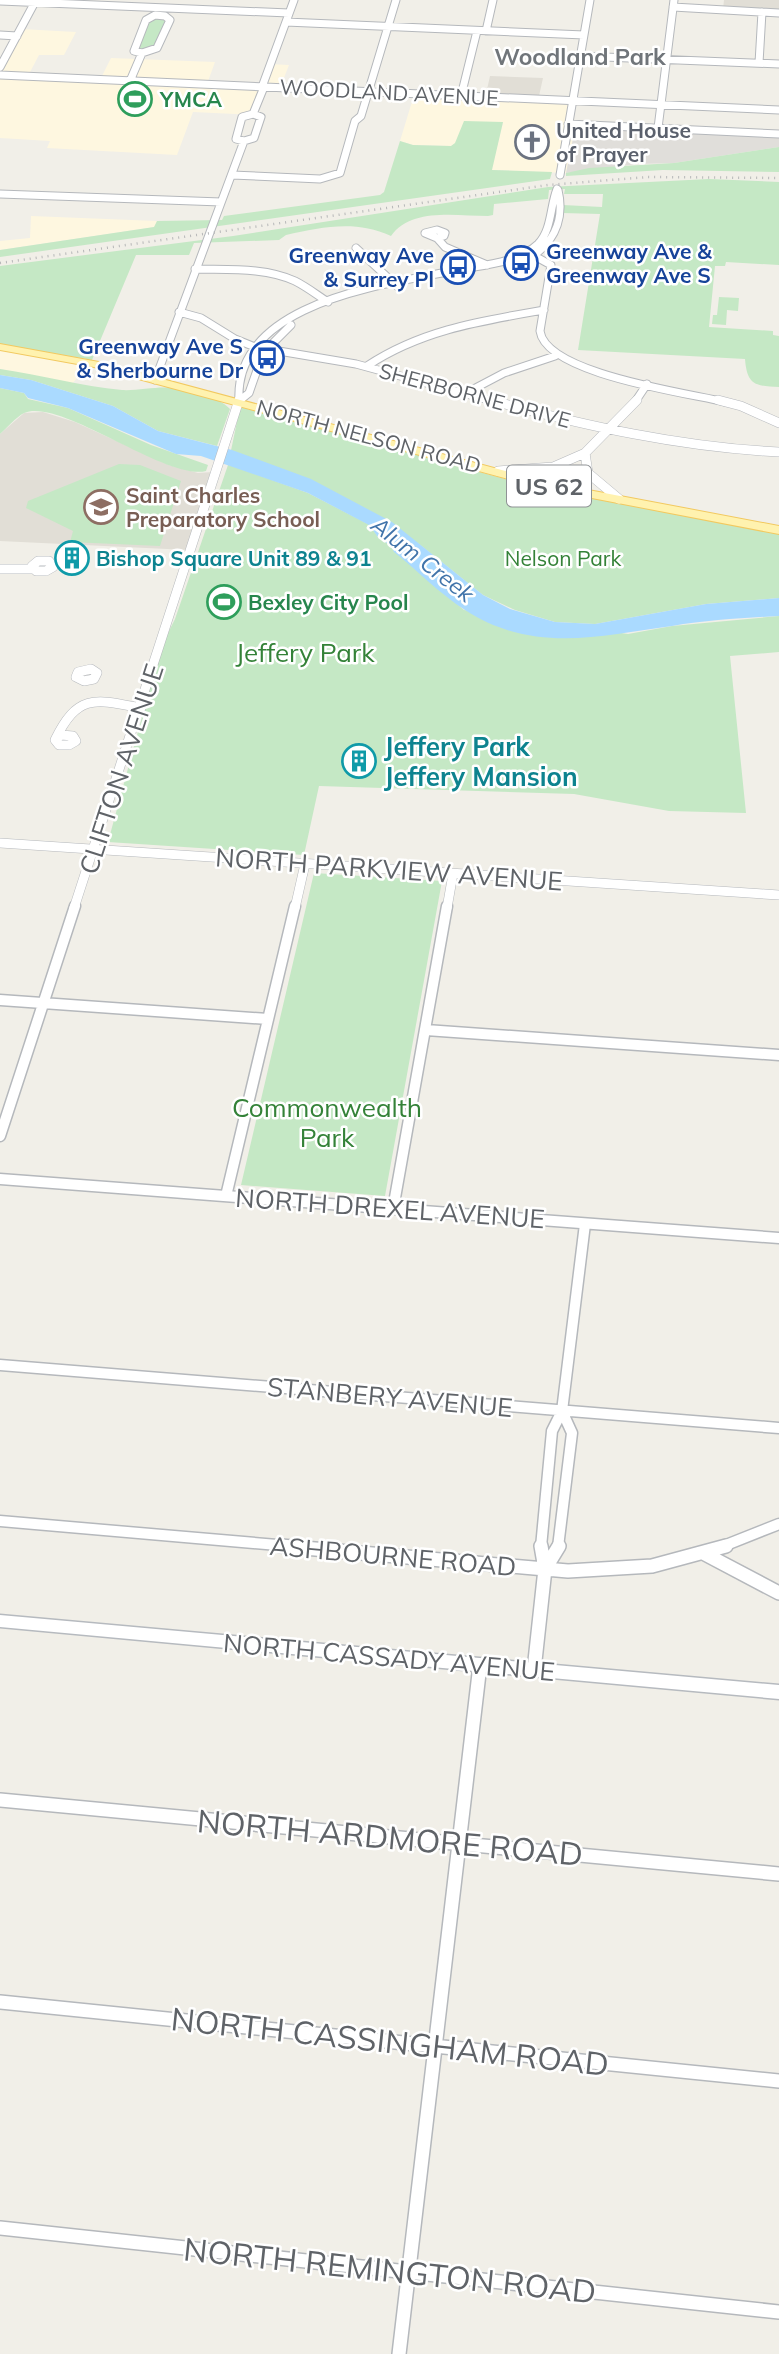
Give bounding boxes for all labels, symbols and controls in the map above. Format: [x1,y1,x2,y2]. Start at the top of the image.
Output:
district label: Woodland Park [494,42,667,71]
street label: WOODLAND AVENUE [279,73,499,111]
sports icon: YMCA [116,80,154,118]
place label: YMCA [159,86,222,112]
place label: United House of Prayer [556,117,691,167]
church icon: United House of Prayer [513,123,551,161]
place label: Greenway Ave & Greenway Ave S [546,238,712,288]
place label: Greenway Ave & Surrey Pl [289,242,434,292]
bus stop icon: Greenway Ave & Greenway Ave S [502,244,540,282]
bus stop icon: Greenway Ave & Surrey Pl [439,248,477,286]
place label: Greenway Ave S & Sherbourne Dr [76,333,244,383]
bus stop icon: Greenway Ave S & Sherbourne Dr [248,339,286,377]
street label: SHERBORNE DRIVE [376,357,574,433]
street label: NORTH NELSON ROAD [254,394,484,478]
road number: US 62 [507,466,591,506]
place label: Saint Charles Preparatory School [126,482,320,532]
school or university icon: Saint Charles Preparatory School [82,488,120,526]
water label: Alum Creek [365,509,481,609]
building icon: Bishop Square Unit 89 & 91 [53,539,91,577]
place label: Bishop Square Unit 89 & 91 [96,545,372,571]
park label: Nelson Park [505,545,621,571]
sports icon: Bexley City Pool [205,583,243,621]
place label: Bexley City Pool [248,589,408,615]
park label: Jeffery Park [235,636,375,669]
street label: CLIFTON AVENUE [71,660,171,878]
place label: Jeffery Park Jeffery Mansion [384,730,578,793]
building icon: Jeffery Park Jeffery Mansion [340,742,378,780]
street label: NORTH PARKVIEW AVENUE [214,840,564,898]
park label: Commonwealth Park [232,1091,422,1154]
street label: NORTH DREXEL AVENUE [234,1181,546,1235]
street label: STANBERY AVENUE [266,1370,514,1424]
street label: ASHBOURNE ROAD [268,1529,518,1583]
street label: NORTH CASSADY AVENUE [222,1626,556,1688]
street label: NORTH ARDMORE ROAD [195,1800,585,1874]
street label: NORTH CASSINGHAM ROAD [169,1998,611,2084]
street label: NORTH REMINGTON ROAD [182,2228,598,2312]

